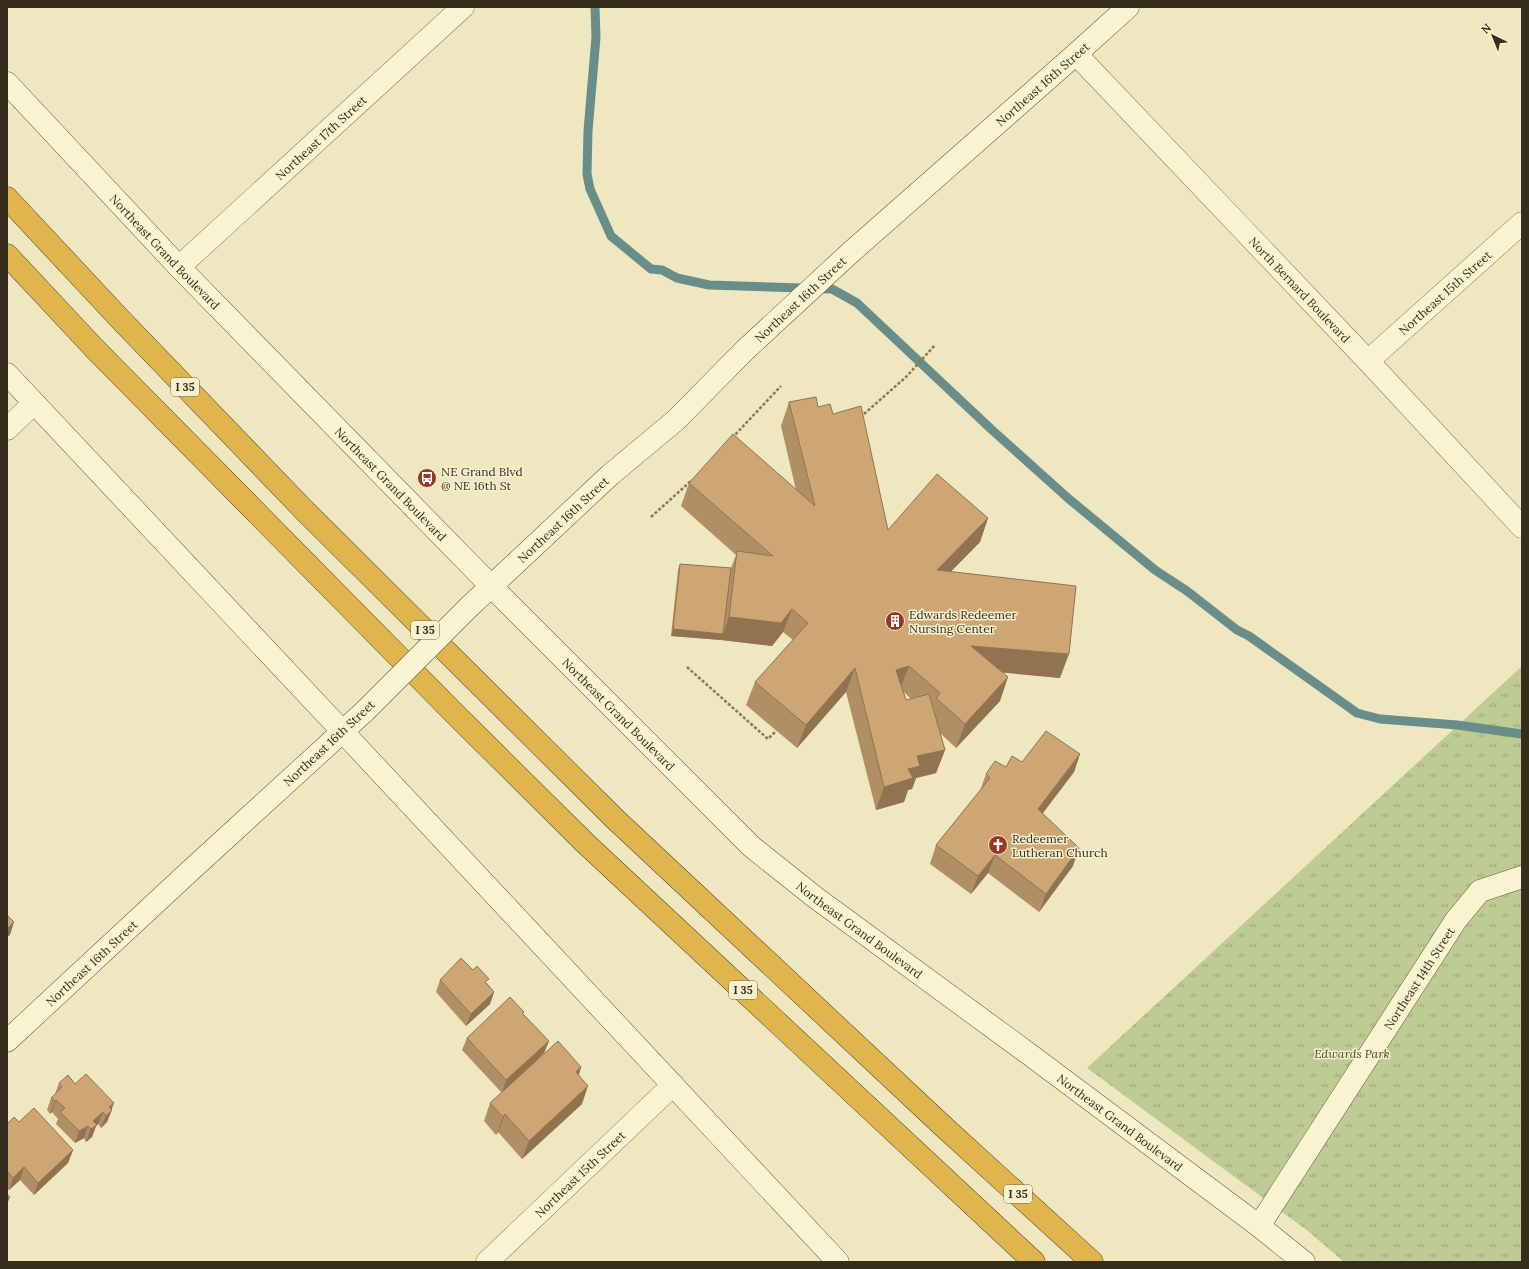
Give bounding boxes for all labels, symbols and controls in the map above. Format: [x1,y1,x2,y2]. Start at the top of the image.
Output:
north arrow [1473,16,1513,56]
text: N [1478,20,1494,37]
street label: Northeast 16th Street [992,38,1092,129]
street label: Northeast 17th Street [272,92,370,183]
street label: Northeast Grand Boulevard [107,191,223,312]
street label: North Bernard Boulevard [1246,233,1354,346]
street label: Northeast 15th Street [1395,247,1494,338]
street label: Northeast 16th Street [751,253,849,345]
road number: I 35 [171,378,199,396]
street label: Northeast Grand Boulevard [332,424,450,544]
place label: NE Grand Blvd @ NE 16th St [441,464,523,493]
bus stop icon: NE Grand Blvd @ NE 16th St [416,467,438,489]
street label: Northeast 16th Street [514,473,612,566]
place label: Edwards Redeemer Nursing Center [909,607,1018,636]
building icon: Edwards Redeemer Nursing Center [884,610,906,632]
road number: I 35 [411,621,439,639]
street label: Northeast Grand Boulevard [559,654,678,773]
street label: Northeast 16th Street [280,697,378,789]
place label: Redeemer Lutheran Church [1012,831,1108,860]
church icon: Redeemer Lutheran Church [987,834,1009,856]
street label: Northeast Grand Boulevard [794,878,926,981]
street label: Northeast 16th Street [42,916,140,1009]
street label: Northeast 14th Street [1380,923,1457,1032]
road number: I 35 [729,981,757,999]
park label: Edwards Park [1314,1046,1390,1061]
street label: Northeast Grand Boulevard [1054,1070,1186,1174]
street label: Northeast 15th Street [531,1127,628,1220]
road number: I 35 [1004,1185,1032,1203]

